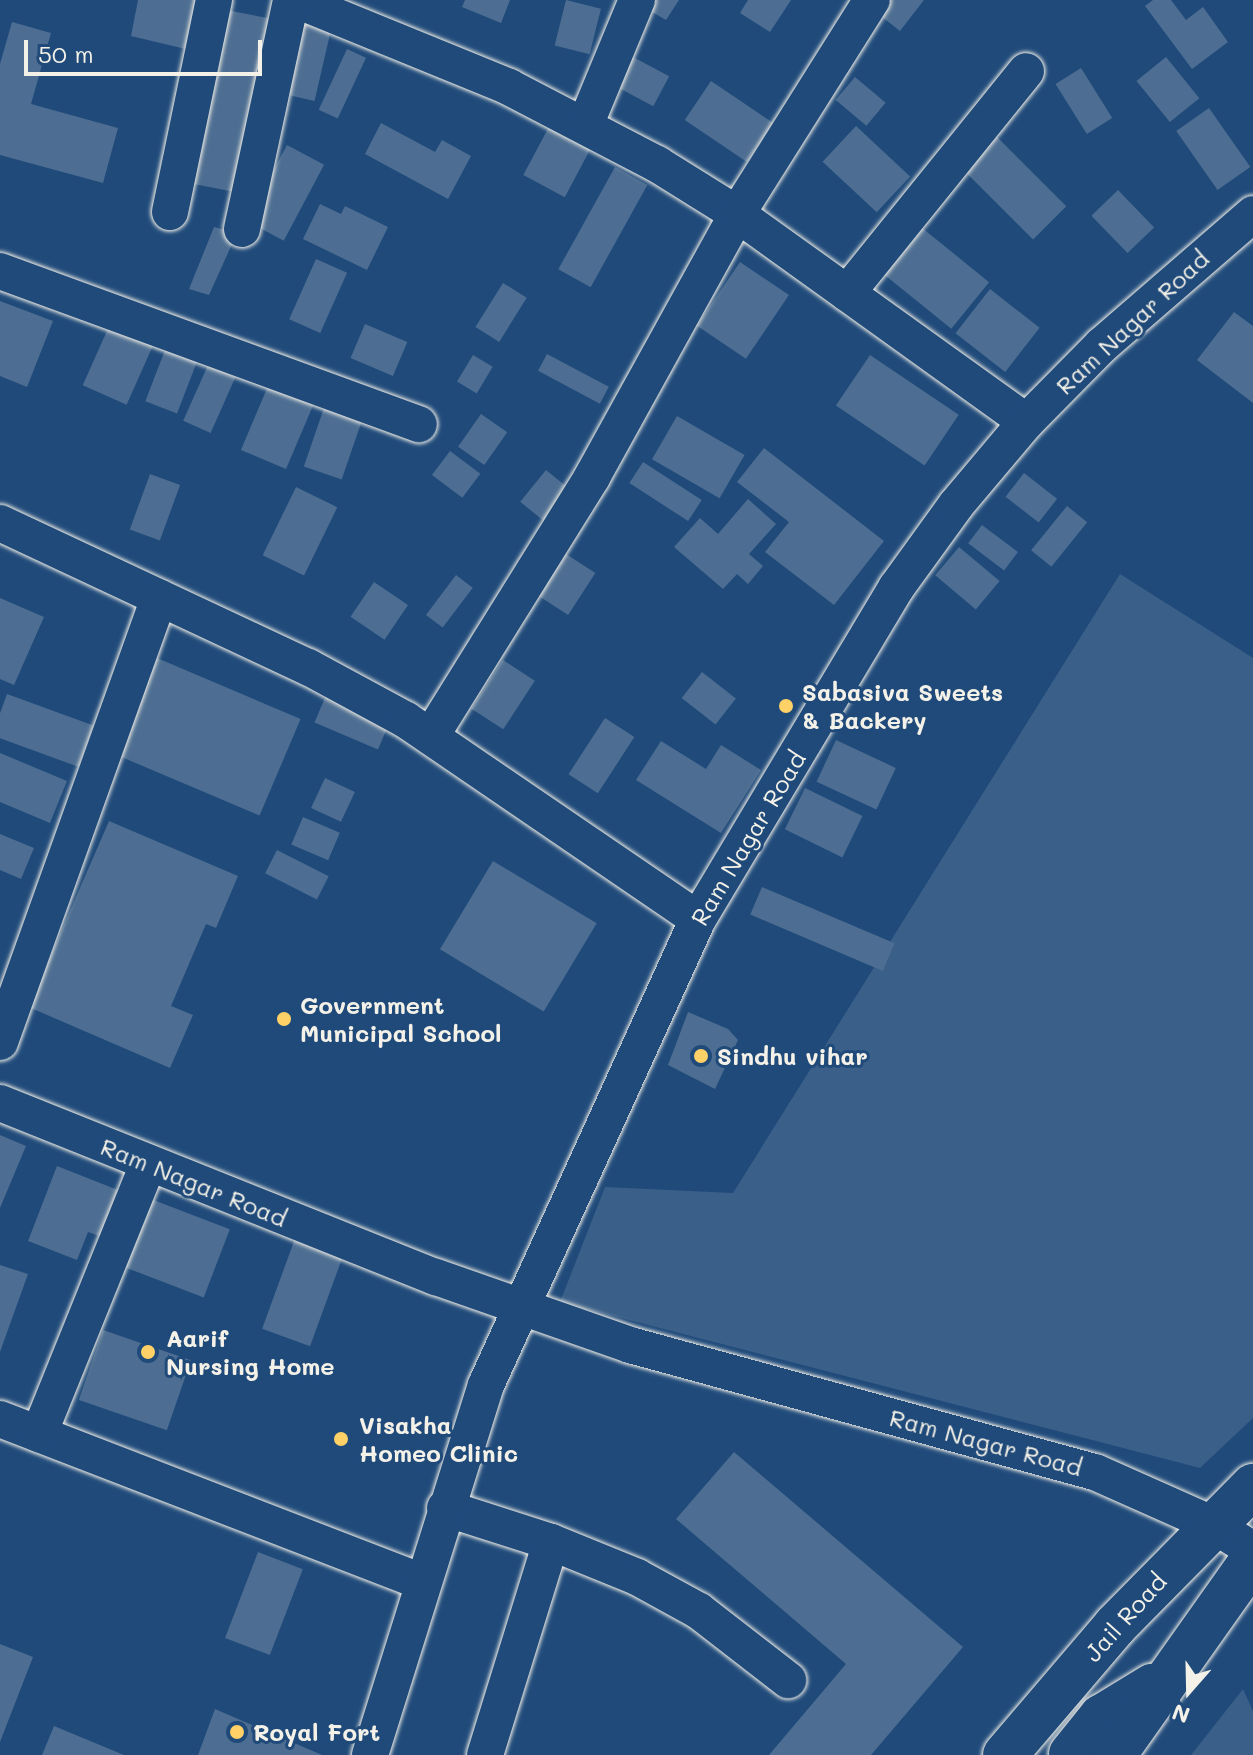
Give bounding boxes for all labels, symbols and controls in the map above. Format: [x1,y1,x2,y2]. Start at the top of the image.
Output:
scale bar [28,24,266,74]
text: 50 m [38,38,94,69]
street label: Ram Nagar Road [1050,244,1214,400]
place label: Sabasiva Sweets & Backery [802,678,1003,734]
marker: Sabasiva Sweets & Backery [777,697,795,715]
street label: Ram Nagar Road [685,746,811,930]
place label: Government Municipal School [300,991,501,1047]
marker: Government Municipal School [275,1010,293,1028]
place label: Sindhu vihar [717,1042,868,1070]
marker: Sindhu vihar [692,1047,710,1065]
street label: Ram Nagar Road [97,1132,291,1232]
place label: Aarif Nursing Home [166,1324,335,1380]
marker: Aarif Nursing Home [137,1341,159,1363]
street label: Ram Nagar Road [887,1402,1085,1482]
place label: Visakha Homeo Clinic [359,1411,518,1467]
marker: Visakha Homeo Clinic [330,1428,352,1450]
street label: Jail Road [1078,1567,1172,1667]
north arrow [1149,1651,1229,1731]
text: N [1168,1698,1193,1731]
place label: Royal Fort [253,1718,380,1746]
marker: Royal Fort [228,1723,246,1741]

